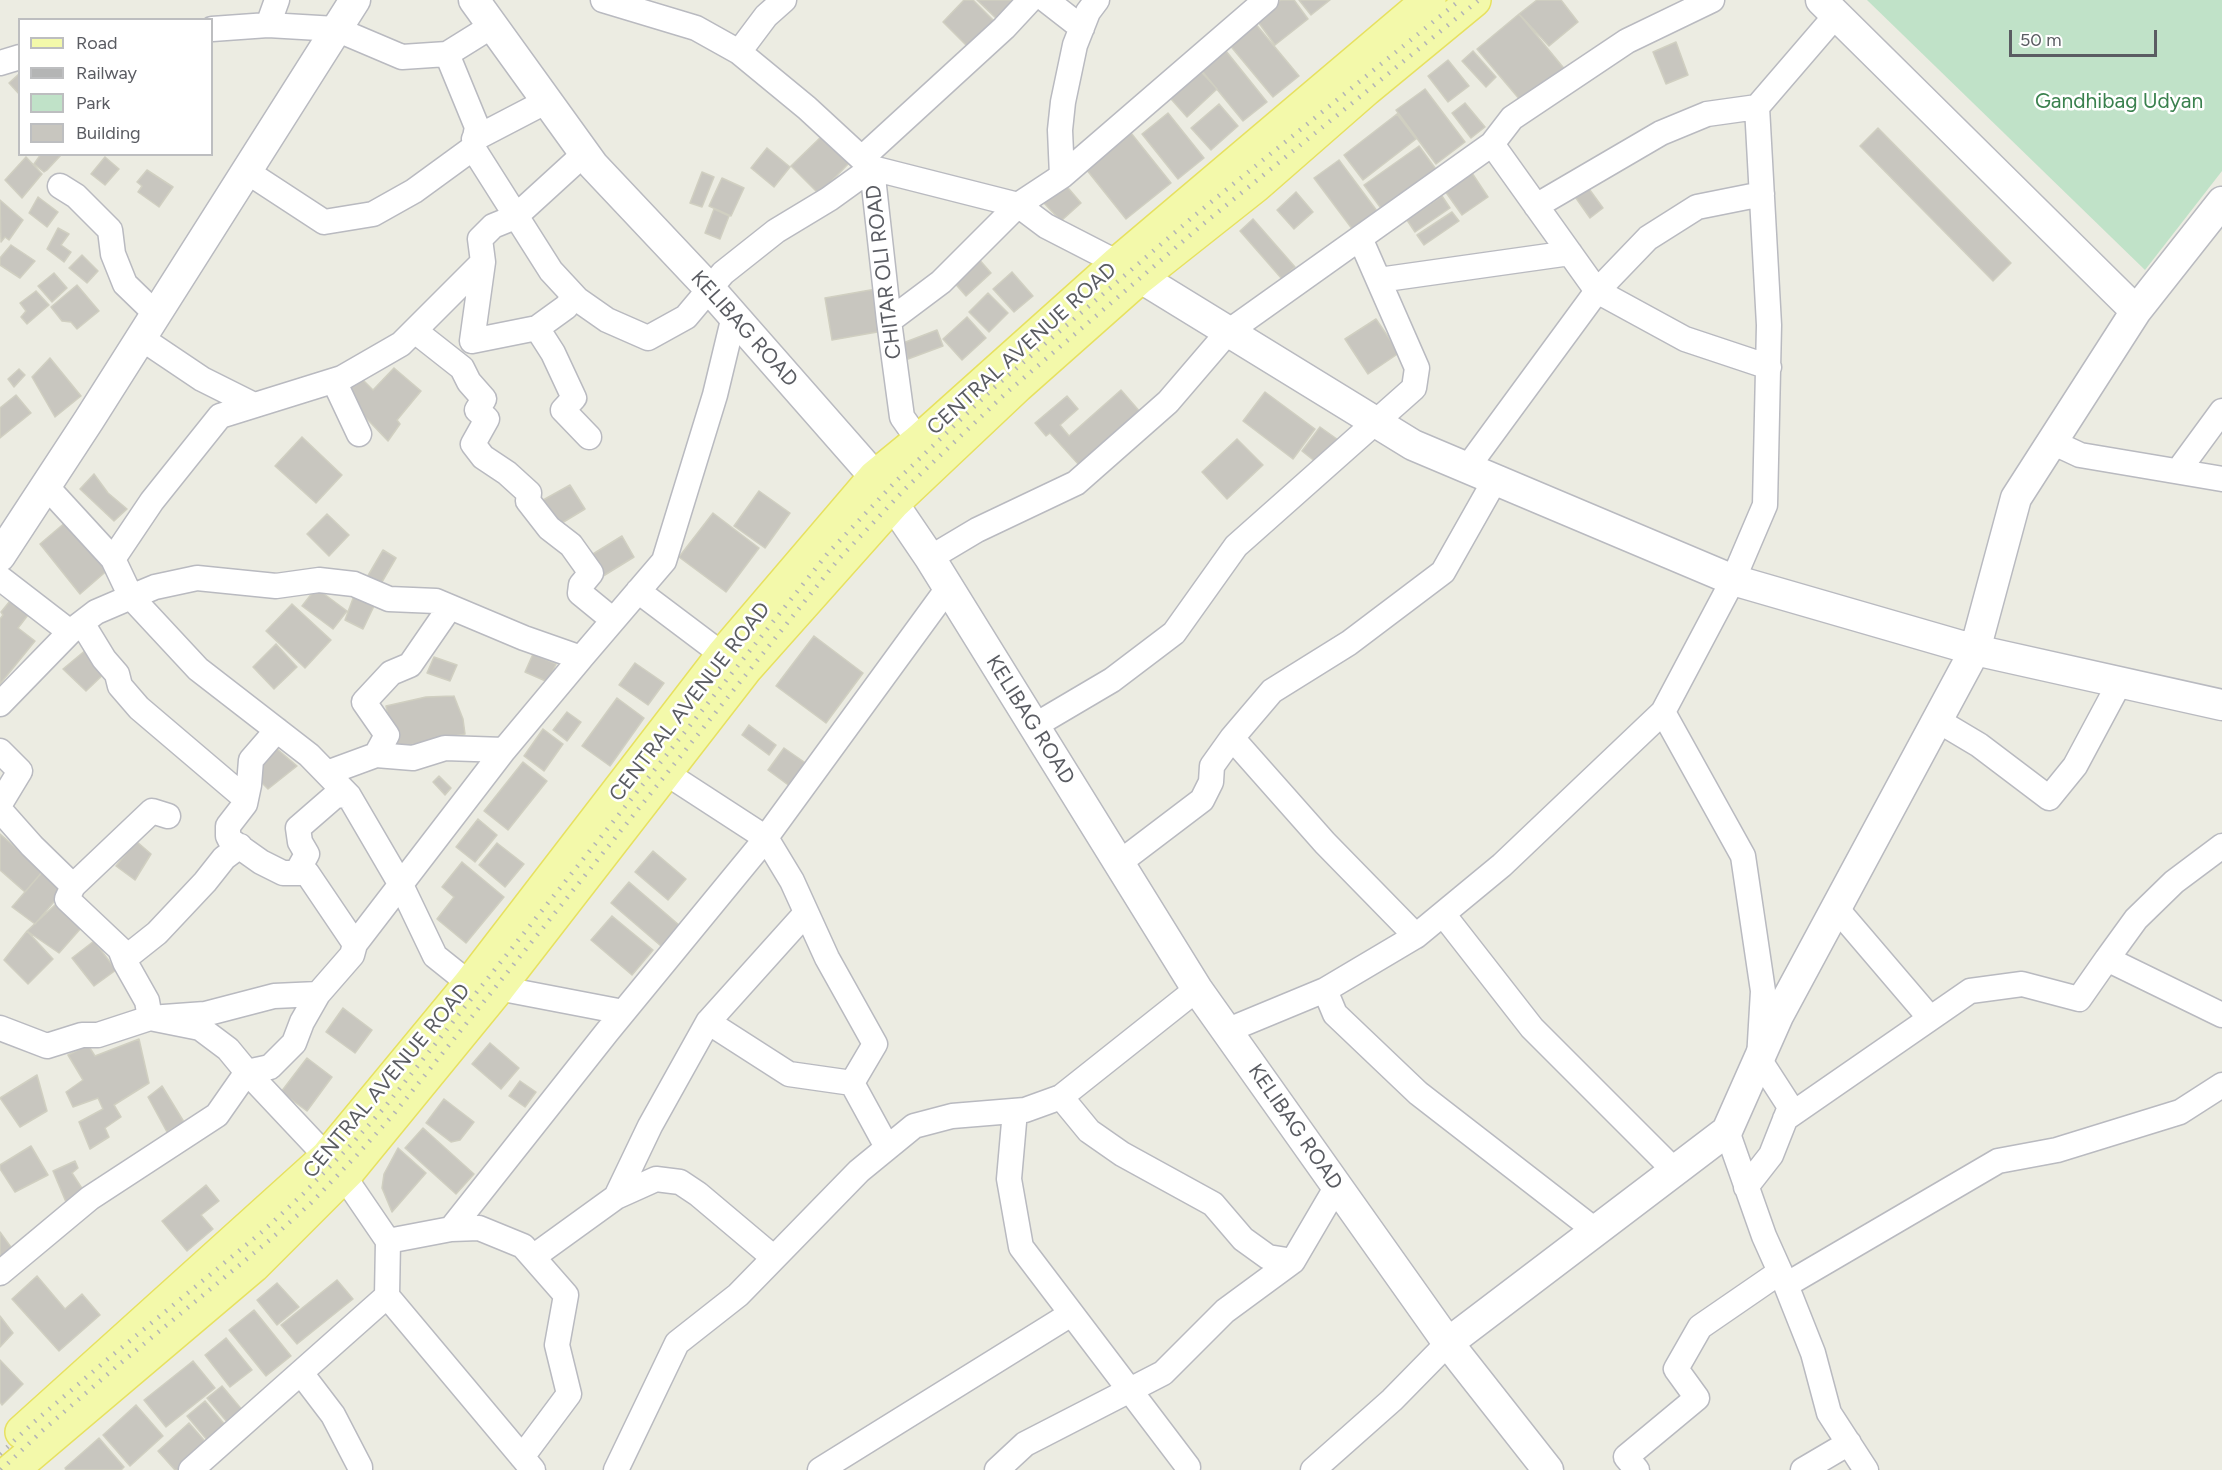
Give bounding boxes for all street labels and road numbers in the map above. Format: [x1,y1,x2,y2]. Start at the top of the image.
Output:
street label: CHITAR OLI ROAD [861,183,907,361]
street label: CENTRAL AVENUE ROAD [922,257,1122,441]
street label: KELIBAG ROAD [685,266,803,392]
street label: CENTRAL AVENUE ROAD [604,597,776,807]
street label: KELIBAG ROAD [980,651,1080,789]
street label: CENTRAL AVENUE ROAD [298,979,476,1183]
street label: KELIBAG ROAD [1242,1059,1348,1195]

